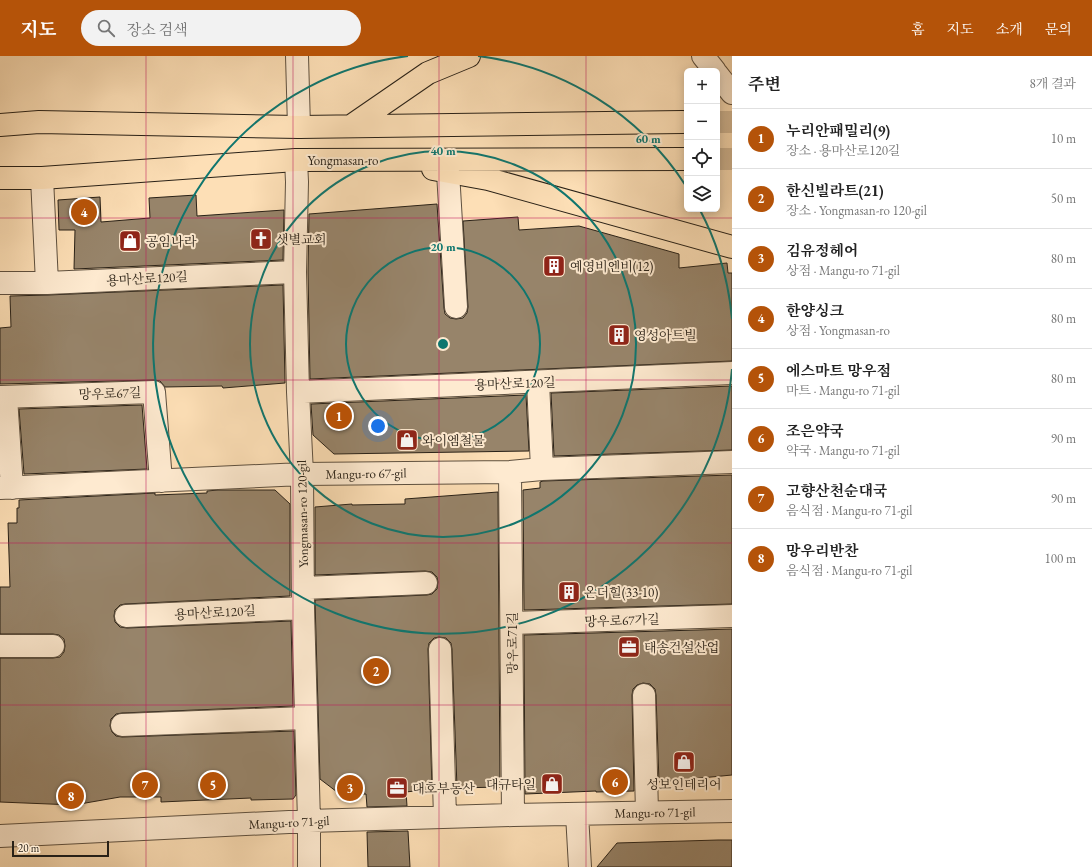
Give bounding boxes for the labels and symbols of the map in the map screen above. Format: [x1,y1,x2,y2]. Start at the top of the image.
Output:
text: 60 m [635,131,661,147]
text: 40 m [430,143,456,159]
street label: Yongmasan-ro [307,152,379,169]
pin: 4 [71,197,97,227]
church icon: 샛별교회 [248,226,274,252]
shop icon: 공임나라 [117,228,143,254]
place label: 샛별교회 [276,231,326,248]
place label: 공임나라 [146,233,197,250]
text: 20 m [430,239,456,255]
building icon: 예영비엔비(12) [541,253,567,279]
place label: 예영비엔비(12) [570,258,653,275]
street label: 용마산로120길 [106,268,188,289]
building icon: 영성아트빌 [606,322,632,348]
place label: 영성아트빌 [634,327,697,344]
centre of rings [436,337,450,351]
street label: 용마산로120길 [474,374,556,393]
street label: 망우로67길 [78,384,142,403]
pin: 1 [326,401,352,431]
your location [368,416,388,436]
shop icon: 와이엠철물 [394,427,420,453]
place label: 와이엠철물 [422,432,485,449]
street label: Yongmasan-ro 120-gil [293,460,312,568]
street label: Mangu-ro 67-gil [325,464,407,483]
building icon: 온더힐(33-10) [556,579,582,605]
place label: 온더힐(33-10) [584,584,658,601]
street label: 용마산로120길 [174,602,256,623]
street label: 망우로67가길 [584,611,660,630]
street label: 망우로71길 [504,612,521,674]
office icon: 태송건설산업 [616,634,642,660]
place label: 태송건설산업 [644,639,719,656]
pin: 2 [363,656,389,686]
shop icon: 성보인테리어 [671,749,697,775]
pin: 6 [602,767,628,797]
pin: 7 [132,770,158,800]
pin: 5 [200,770,226,800]
shop icon: 대규타일 [539,771,565,797]
pin: 3 [337,773,363,803]
office icon: 대호부동산 [384,775,410,801]
place label: 대규타일 [486,776,536,793]
place label: 성보인테리어 [646,776,722,793]
place label: 대호부동산 [412,780,475,797]
pin: 8 [58,781,84,811]
street label: Mangu-ro 71-gil [614,803,696,822]
street label: Mangu-ro 71-gil [248,812,330,833]
scale bar [12,839,109,858]

